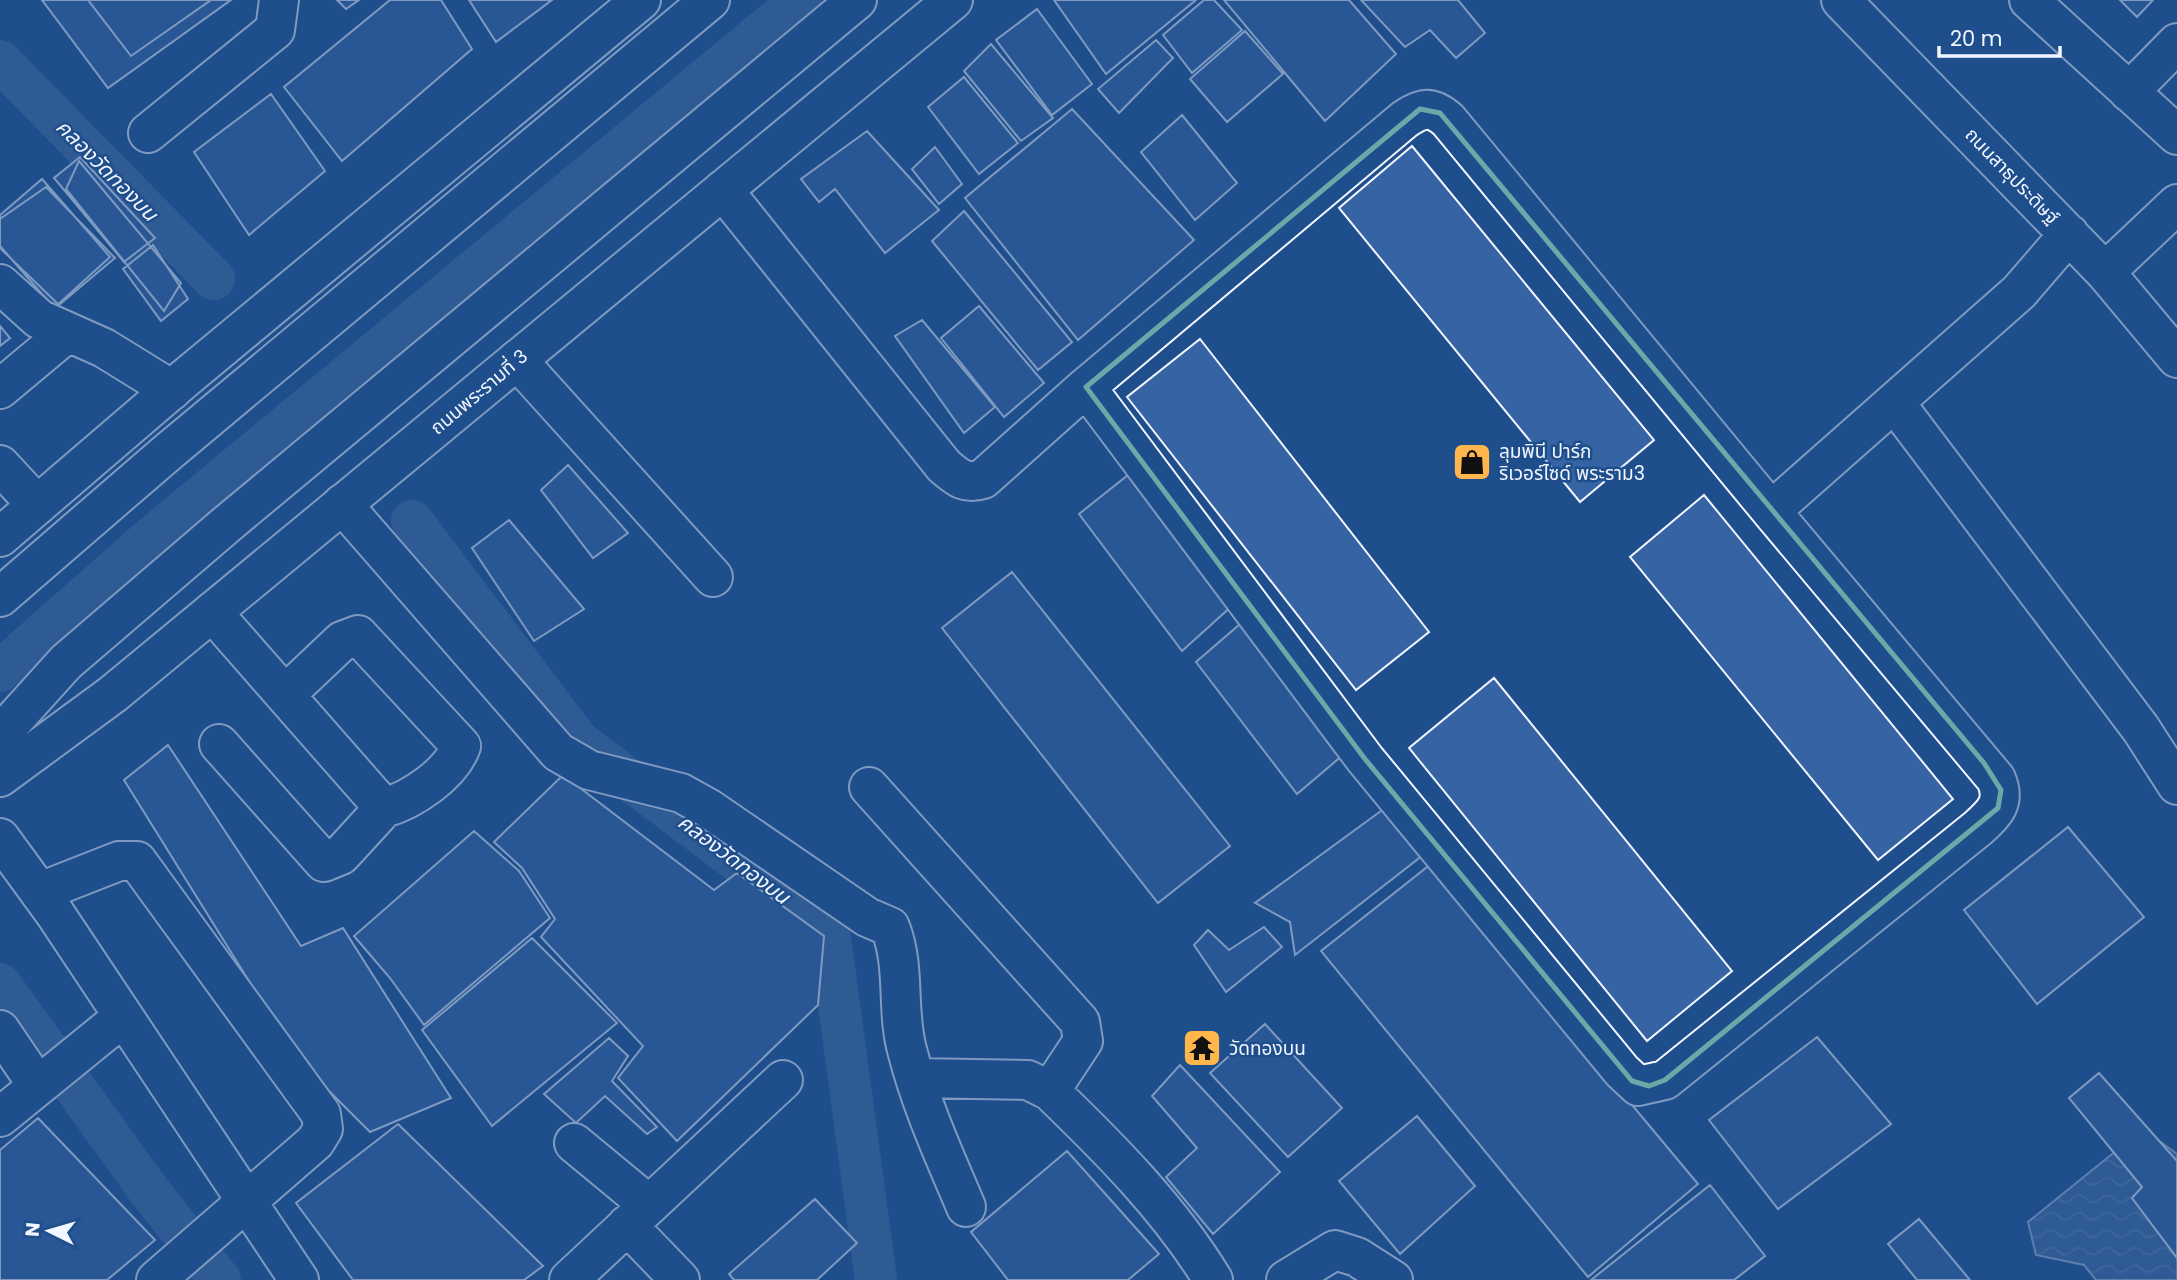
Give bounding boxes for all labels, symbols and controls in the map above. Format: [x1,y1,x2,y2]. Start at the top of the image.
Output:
scale bar [1939,14,2060,58]
text: 20 m [1950,24,2003,53]
water label: คลองวัดทองบน [50,113,165,228]
street label: ถนนสาธุประดิษฐ์ [1959,122,2065,230]
street label: ถนนพระรามที่ 3 [424,343,534,441]
place label: ลุมพินี ปาร์ก ริเวอร์ไซด์ พระราม3 [1499,438,1645,487]
shop icon: ลุมพินี ปาร์ก ริเวอร์ไซด์ พระราม3 [1451,441,1493,483]
water label: คลองวัดทองบน [672,807,797,911]
temple icon: วัดทองบน [1181,1027,1223,1069]
place label: วัดทองบน [1229,1035,1306,1062]
north arrow [14,1196,84,1266]
text: N [18,1221,47,1238]

